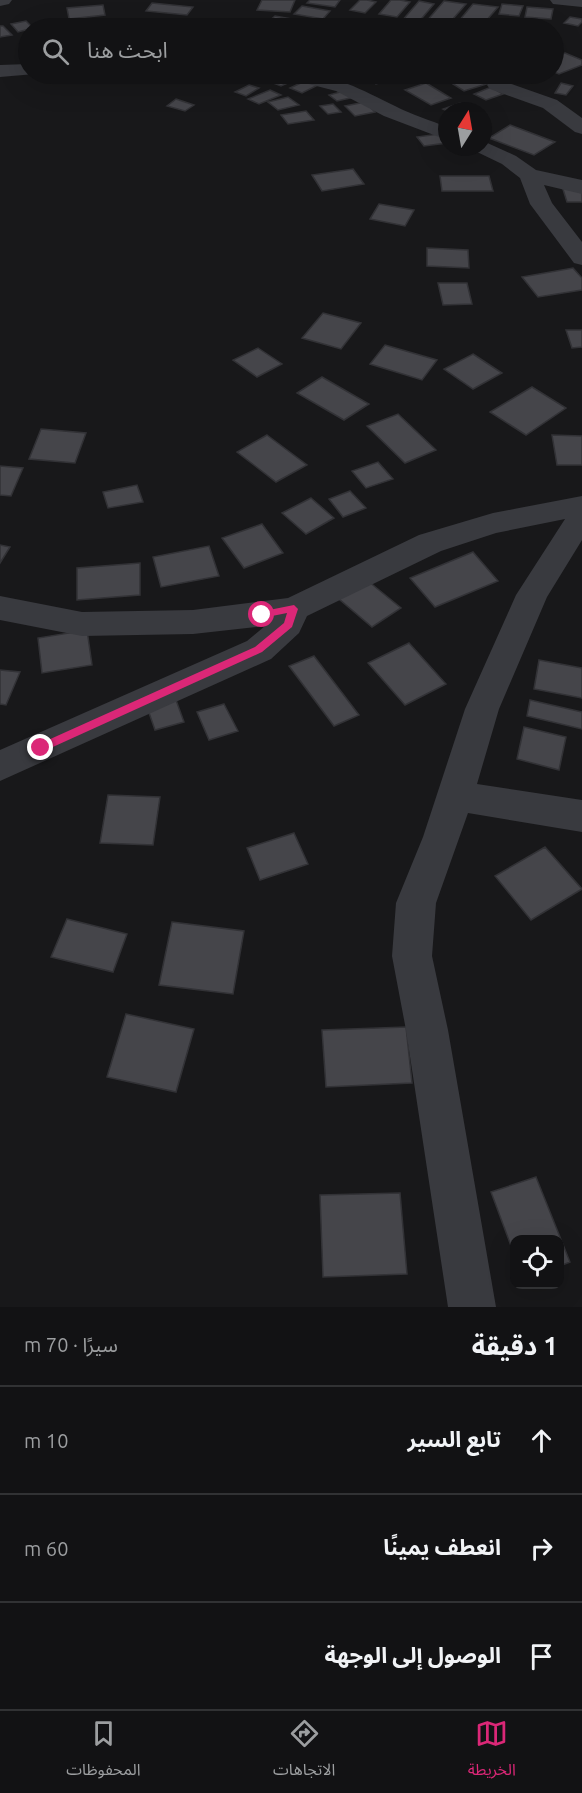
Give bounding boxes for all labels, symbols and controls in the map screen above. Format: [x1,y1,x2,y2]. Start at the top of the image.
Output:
search box [18,18,564,84]
icon: search [39,35,72,68]
text: ابحث هنا [87,37,168,62]
north arrow [438,102,492,156]
route start [248,601,274,627]
route end [27,734,53,760]
map controls [510,1235,564,1289]
button: locate [510,1235,564,1289]
text: 1 دقيقة [472,1331,558,1360]
text: سيرًا · 70 m [24,1333,118,1356]
icon: ahead [525,1424,558,1457]
text: تابع السير [408,1426,501,1451]
text: 10 m [24,1429,68,1452]
icon: right [525,1532,558,1565]
text: انعطف يمينًا [383,1534,501,1559]
text: 60 m [24,1537,68,1560]
icon: arrive [525,1640,558,1673]
text: الوصول إلى الوجهة [324,1642,501,1667]
tab: المحفوظات [66,1717,140,1787]
tab: الاتجاهات [273,1717,335,1787]
tab: الخريطة [468,1717,516,1787]

